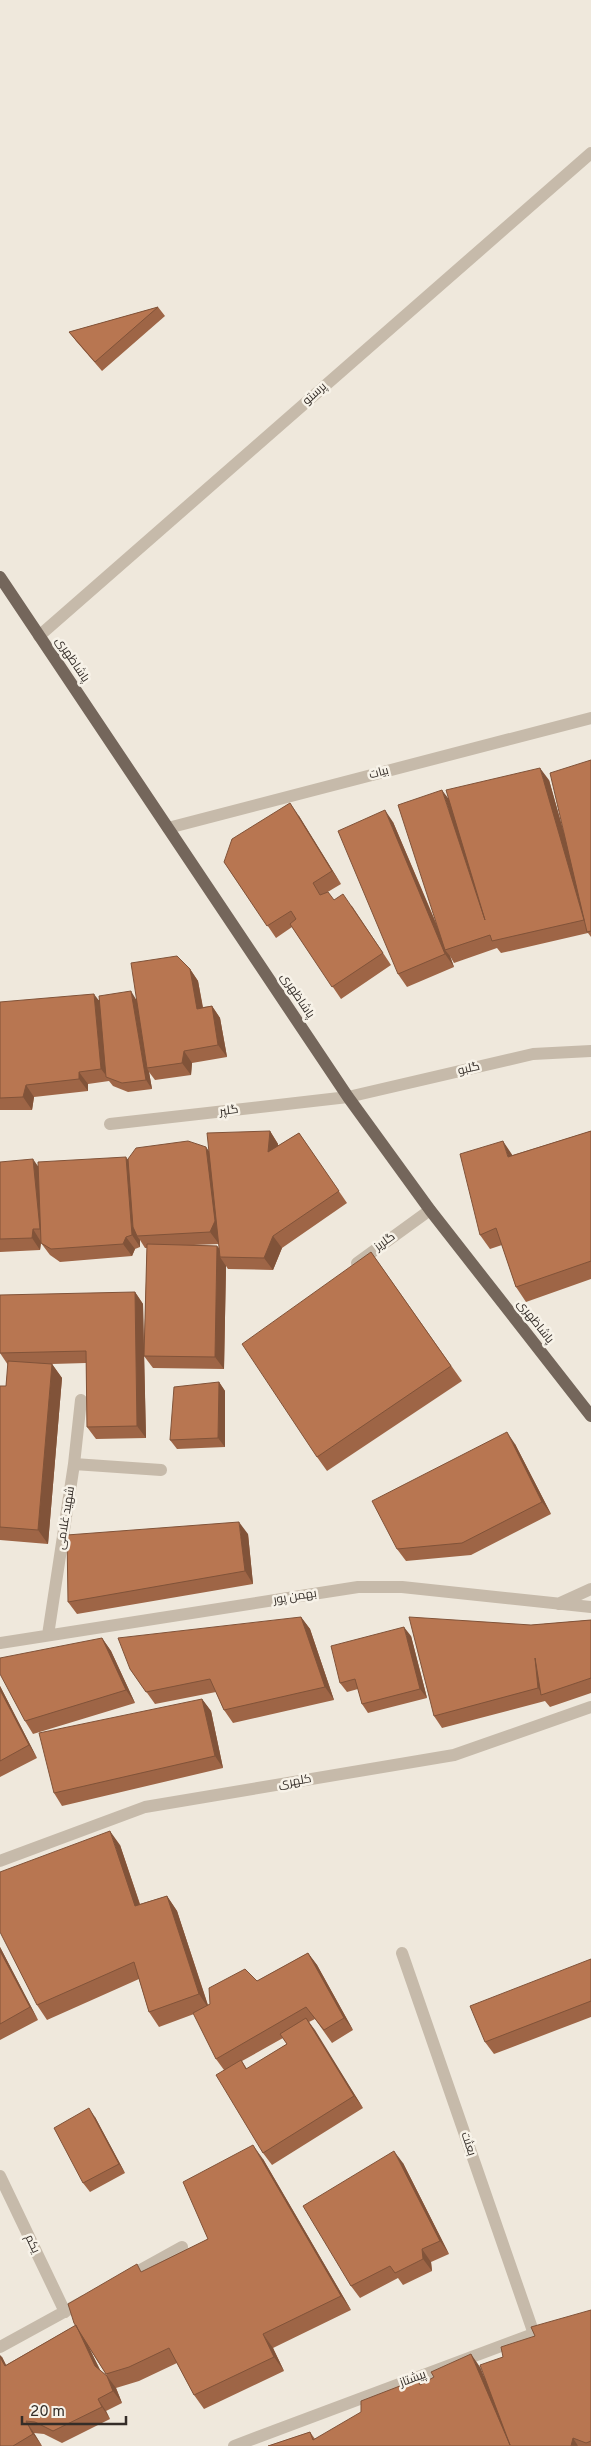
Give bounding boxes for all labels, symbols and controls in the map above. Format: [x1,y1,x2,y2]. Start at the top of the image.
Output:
street label: پرستو [299,379,331,409]
street label: پاشاظهری [51,634,93,686]
street label: بیات [367,763,391,783]
street label: پاشاظهری [276,970,318,1022]
street label: گلبو [456,1059,482,1079]
street label: گلپر [218,1102,239,1120]
street label: گلریز [371,1229,399,1256]
street label: پاشاظهری [513,1297,558,1348]
street label: شهید غلامی [53,1485,79,1551]
street label: بهمن پور [271,1586,318,1608]
street label: کلهری [277,1771,313,1793]
street label: بعثت [457,2130,479,2158]
street label: یکم [21,2232,44,2257]
street label: پیشتاز [397,2367,429,2392]
scale bar [22,2394,126,2426]
text: 20 m [30,2403,65,2422]

